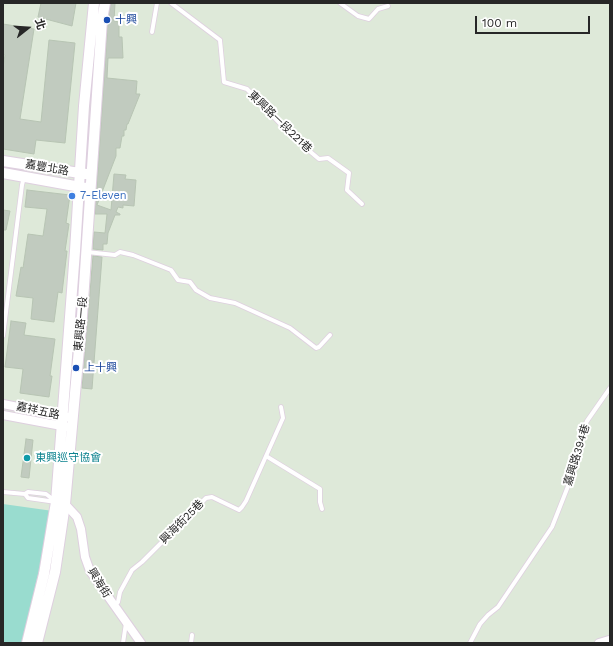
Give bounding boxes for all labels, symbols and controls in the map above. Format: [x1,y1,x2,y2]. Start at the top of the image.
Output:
north arrow [8,8,48,48]
scale bar [477,8,592,34]
place label: 十興 [115,13,137,27]
marker: 十興 [102,15,112,25]
text: 100 m [482,16,517,30]
text: 北 [32,17,48,32]
street label: 東興路一段221巷 [246,88,314,156]
street label: 嘉豐北路 [24,158,70,178]
place label: 7-Eleven [80,189,127,203]
marker: 7-Eleven [67,191,77,201]
street label: 東興路一段 [72,296,90,352]
place label: 上十興 [84,361,117,375]
marker: 上十興 [71,363,81,373]
street label: 嘉祥五路 [15,400,61,422]
street label: 嘉興路394巷 [561,423,593,487]
place label: 東興巡守協會 [35,451,101,465]
marker: 東興巡守協會 [22,453,32,463]
street label: 興海街25巷 [157,497,207,547]
street label: 興海街 [85,566,113,600]

